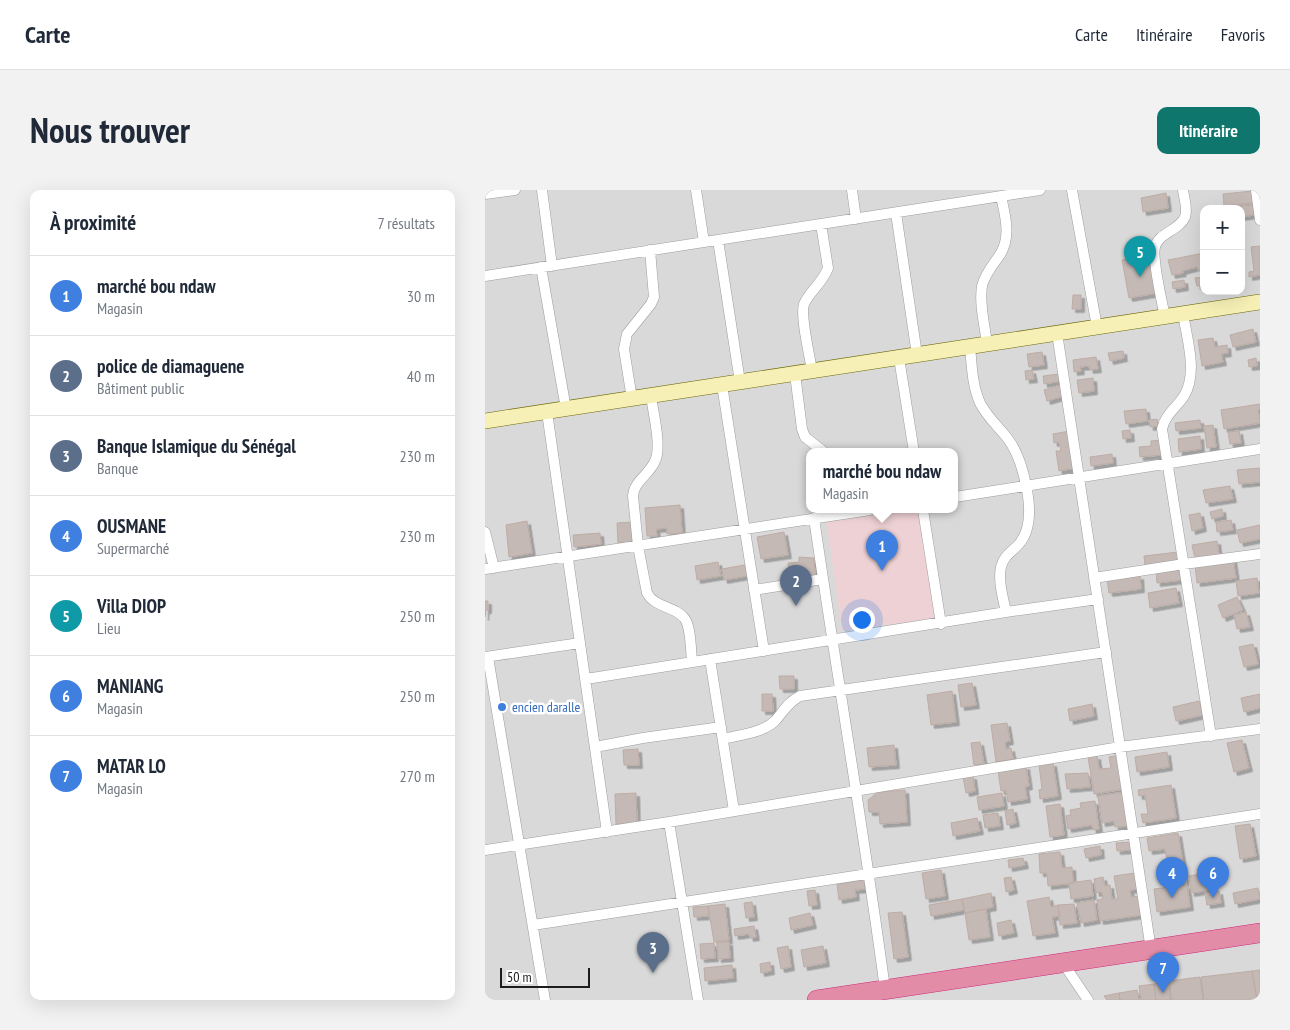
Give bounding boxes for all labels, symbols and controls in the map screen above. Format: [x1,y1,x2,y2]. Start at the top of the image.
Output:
text: Carte [25,19,71,50]
text: Carte [1075,23,1108,46]
text: Itinéraire [1136,23,1193,46]
text: Favoris [1221,23,1265,46]
text: Nous trouver [30,107,190,153]
button: Itinéraire [1157,107,1260,154]
map controls [1200,205,1245,295]
button: + [1200,205,1245,250]
text: À proximité [50,209,136,236]
text: 7 résultats [377,213,435,233]
pin: 5 [1124,236,1156,277]
button: − [1200,250,1245,295]
text: marché bou ndaw [97,274,216,298]
text: 1 [62,286,70,306]
text: 30 m [407,286,435,306]
text: Magasin [97,298,143,318]
text: police de diamaguene [97,354,244,378]
text: 2 [62,366,70,386]
text: 40 m [407,366,435,386]
text: Bâtiment public [97,378,184,398]
text: Banque Islamique du Sénégal [97,434,296,458]
text: 3 [62,446,70,466]
text: 230 m [400,446,435,466]
popup [806,448,958,513]
text: Banque [97,458,138,478]
text: marché bou ndaw [823,459,941,483]
text: Magasin [823,483,869,503]
text: OUSMANE [97,514,166,538]
text: 4 [62,526,70,546]
text: 230 m [400,526,435,546]
pin: 1 [866,530,898,571]
text: Supermarché [97,538,169,558]
pin: 2 [780,565,812,606]
text: Villa DIOP [97,594,166,618]
text: 5 [62,606,70,626]
text: 250 m [400,606,435,626]
your location [849,607,875,633]
text: Lieu [97,618,121,638]
text: MANIANG [97,674,163,698]
text: 6 [62,686,70,706]
text: 250 m [400,686,435,706]
text: Magasin [97,698,143,718]
place label: encien daralle [512,698,580,716]
marker: encien daralle [496,701,508,713]
text: MATAR LO [97,754,166,778]
text: 7 [62,766,70,786]
text: 270 m [400,766,435,786]
text: Magasin [97,778,143,798]
pin: 4 [1156,857,1188,898]
pin: 6 [1197,857,1229,898]
pin: 3 [637,932,669,973]
pin: 7 [1147,952,1179,993]
scale bar [500,965,590,988]
text: 50 m [507,968,532,986]

